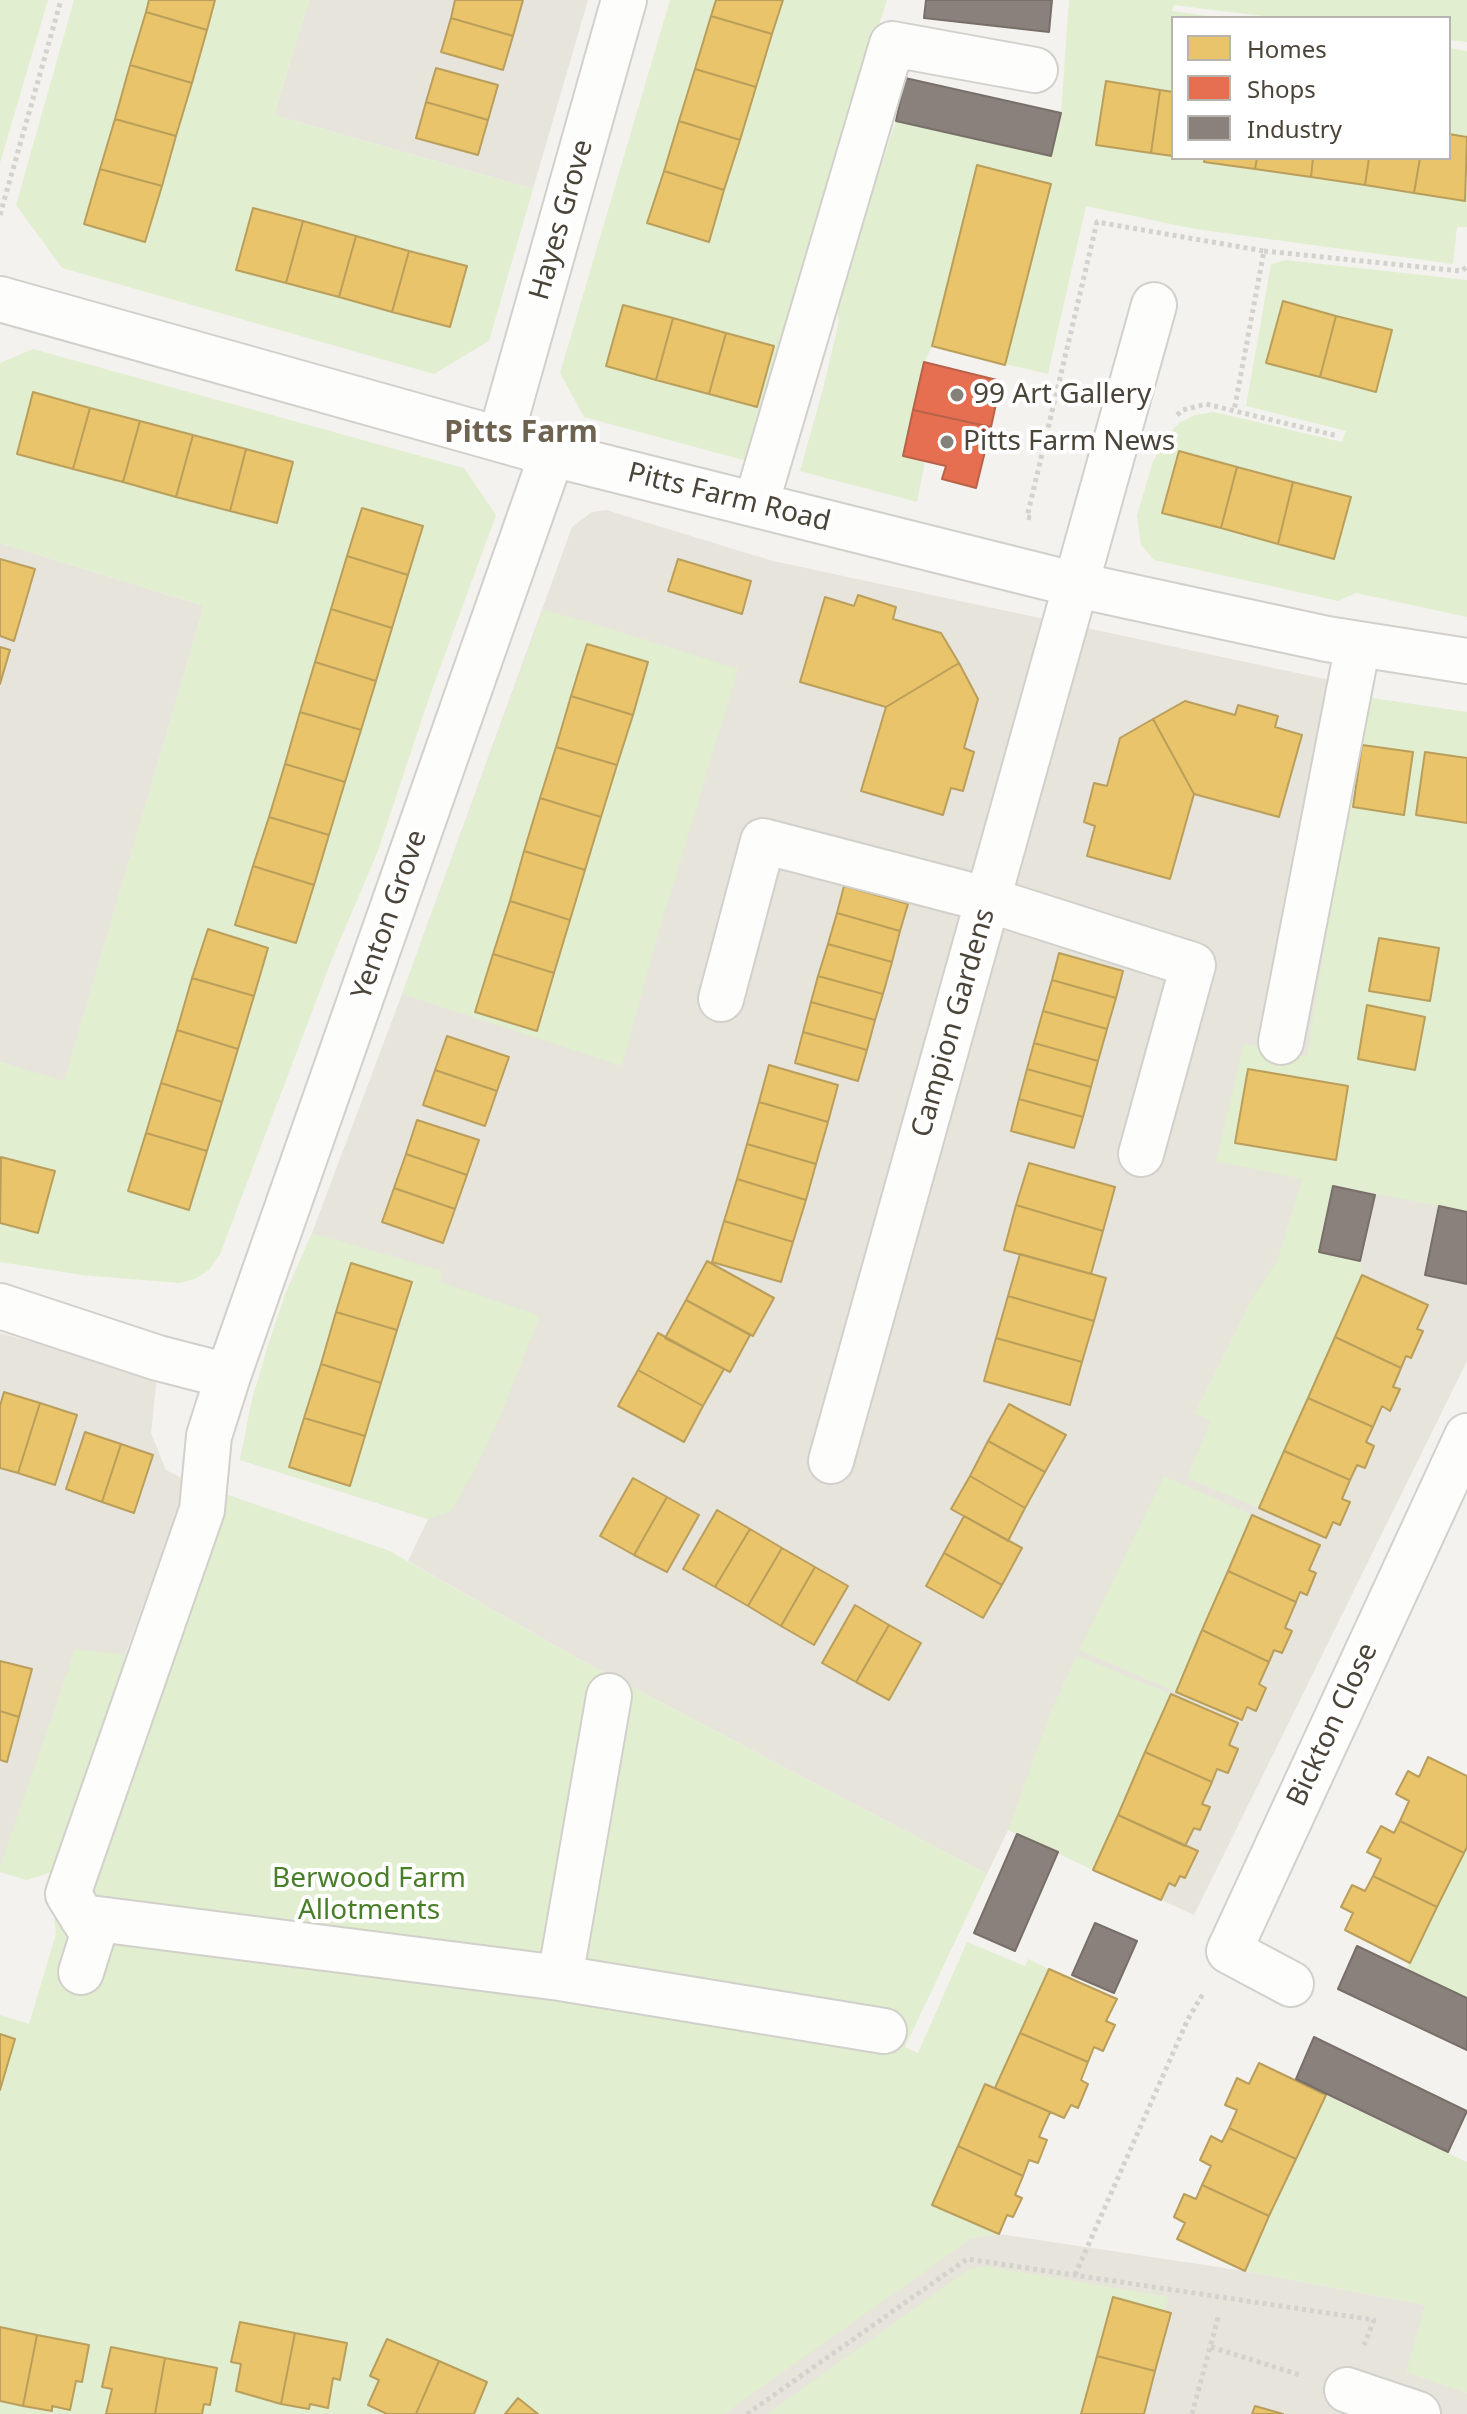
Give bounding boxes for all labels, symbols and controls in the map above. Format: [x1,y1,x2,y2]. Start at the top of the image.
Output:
legend [1171,16,1451,160]
text: Homes [1247,32,1327,65]
text: Shops [1247,72,1316,105]
text: Industry [1247,112,1342,145]
street label: Hayes Grove [523,136,601,304]
place label: 99 Art Gallery [973,378,1151,412]
marker: 99 Art Gallery [948,386,966,404]
district label: Pitts Farm [444,415,598,451]
place label: Pitts Farm News [963,425,1175,459]
marker: Pitts Farm News [938,433,956,451]
street label: Pitts Farm Road [624,457,834,539]
street label: Yenton Grove [345,826,435,1004]
street label: Campion Gardens [905,905,1003,1141]
street label: Bickton Close [1280,1638,1386,1812]
park label: Berwood Farm Allotments [272,1862,466,1928]

